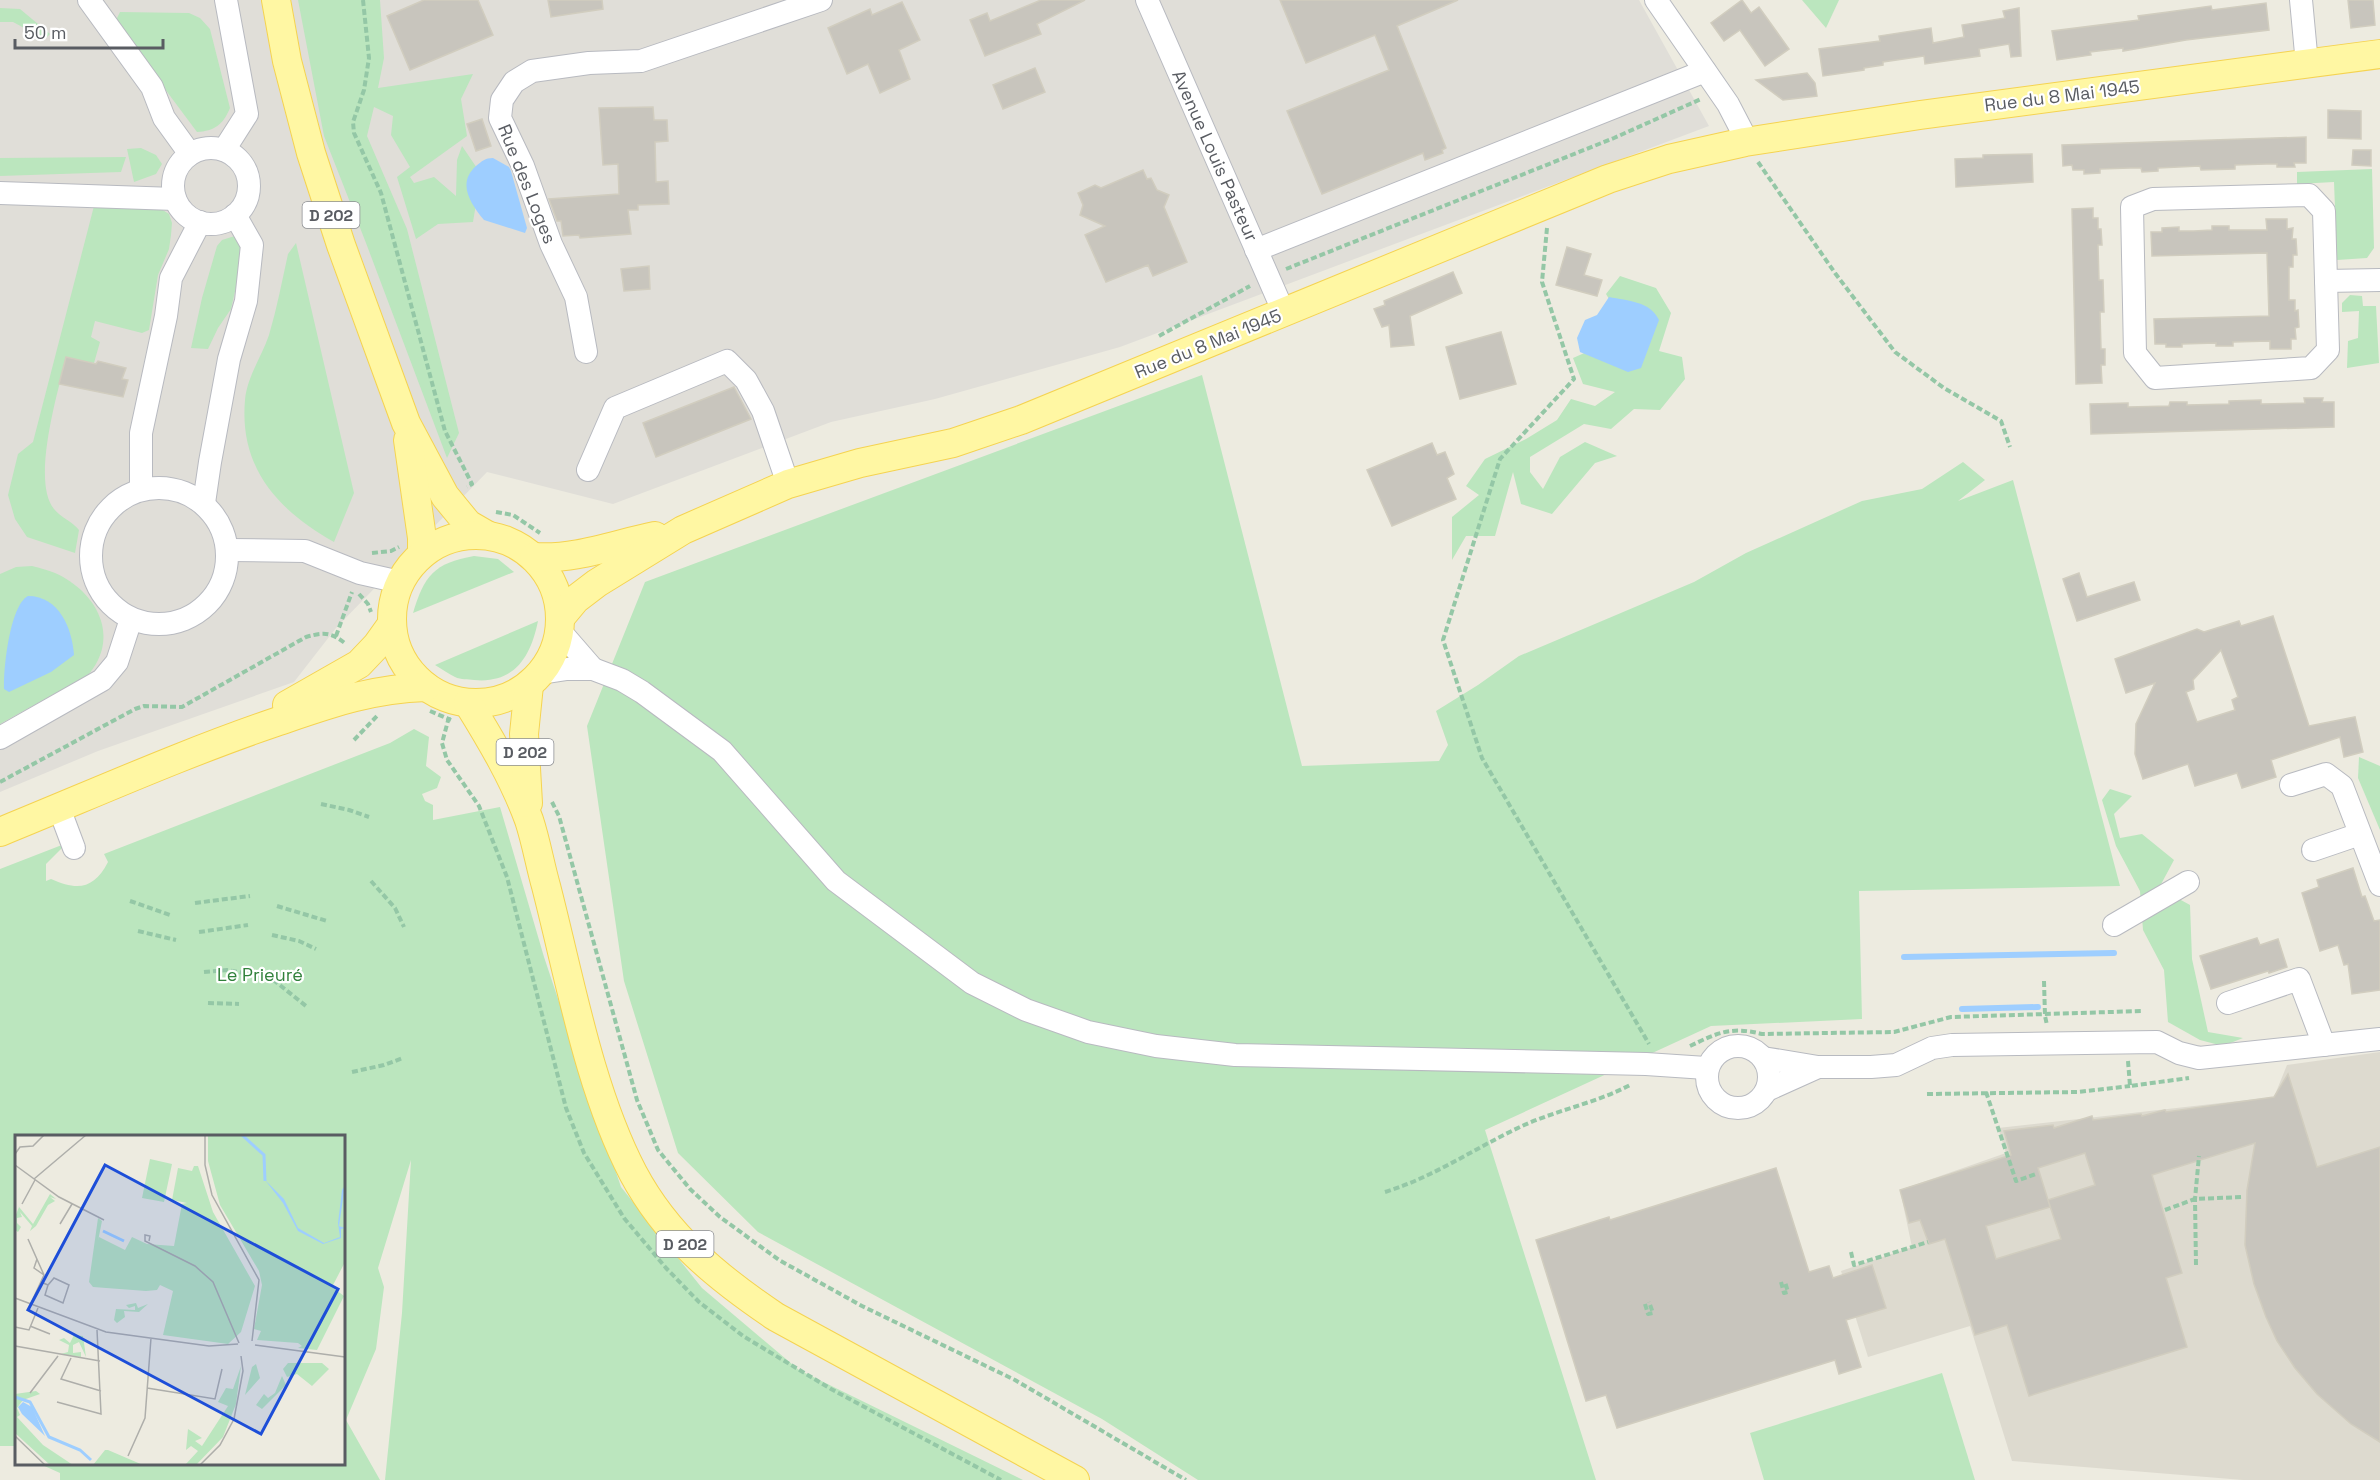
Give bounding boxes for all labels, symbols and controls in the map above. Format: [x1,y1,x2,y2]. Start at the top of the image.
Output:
scale bar [15,12,164,50]
text: 50 m [24,21,66,44]
street label: Avenue Louis Pasteur [1167,67,1264,245]
street label: Rue du 8 Mai 1945 [1983,75,2141,116]
street label: Rue des Loges [493,121,562,247]
road number: D 202 [302,202,360,228]
street label: Rue du 8 Mai 1945 [1131,304,1285,383]
road number: D 202 [496,739,554,765]
park label: Le Prieuré [217,963,303,986]
inset map [15,1135,345,1465]
road number: D 202 [656,1231,714,1257]

